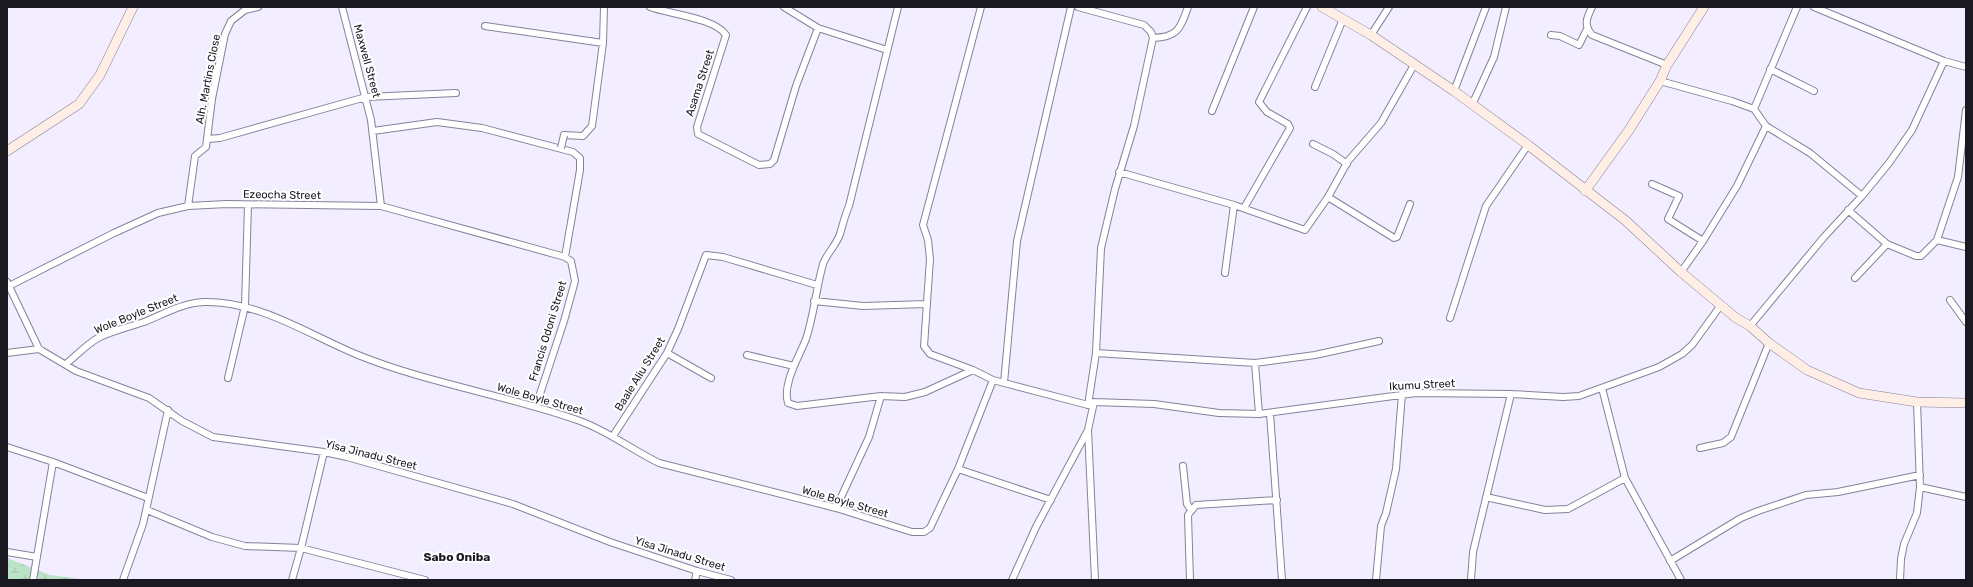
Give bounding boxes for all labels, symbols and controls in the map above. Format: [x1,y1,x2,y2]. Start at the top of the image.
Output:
street label: Maxwell Street [351,23,383,100]
street label: Alh. Martins Close [193,33,223,125]
street label: Asama Street [683,47,717,118]
street label: Ezeocha Street [243,188,322,202]
street label: Francis Odoni Street [527,279,570,383]
street label: Wole Boyle Street [92,291,180,337]
street label: Baale Aliu Street [612,334,668,413]
street label: Ikumu Street [1389,377,1456,393]
street label: Wole Boyle Street [495,380,585,418]
street label: Yisa Jinadu Street [324,437,419,473]
street label: Wole Boyle Street [800,483,890,521]
street label: Yisa Jinadu Street [633,534,727,574]
district label: Sabo Oniba [424,550,490,564]

